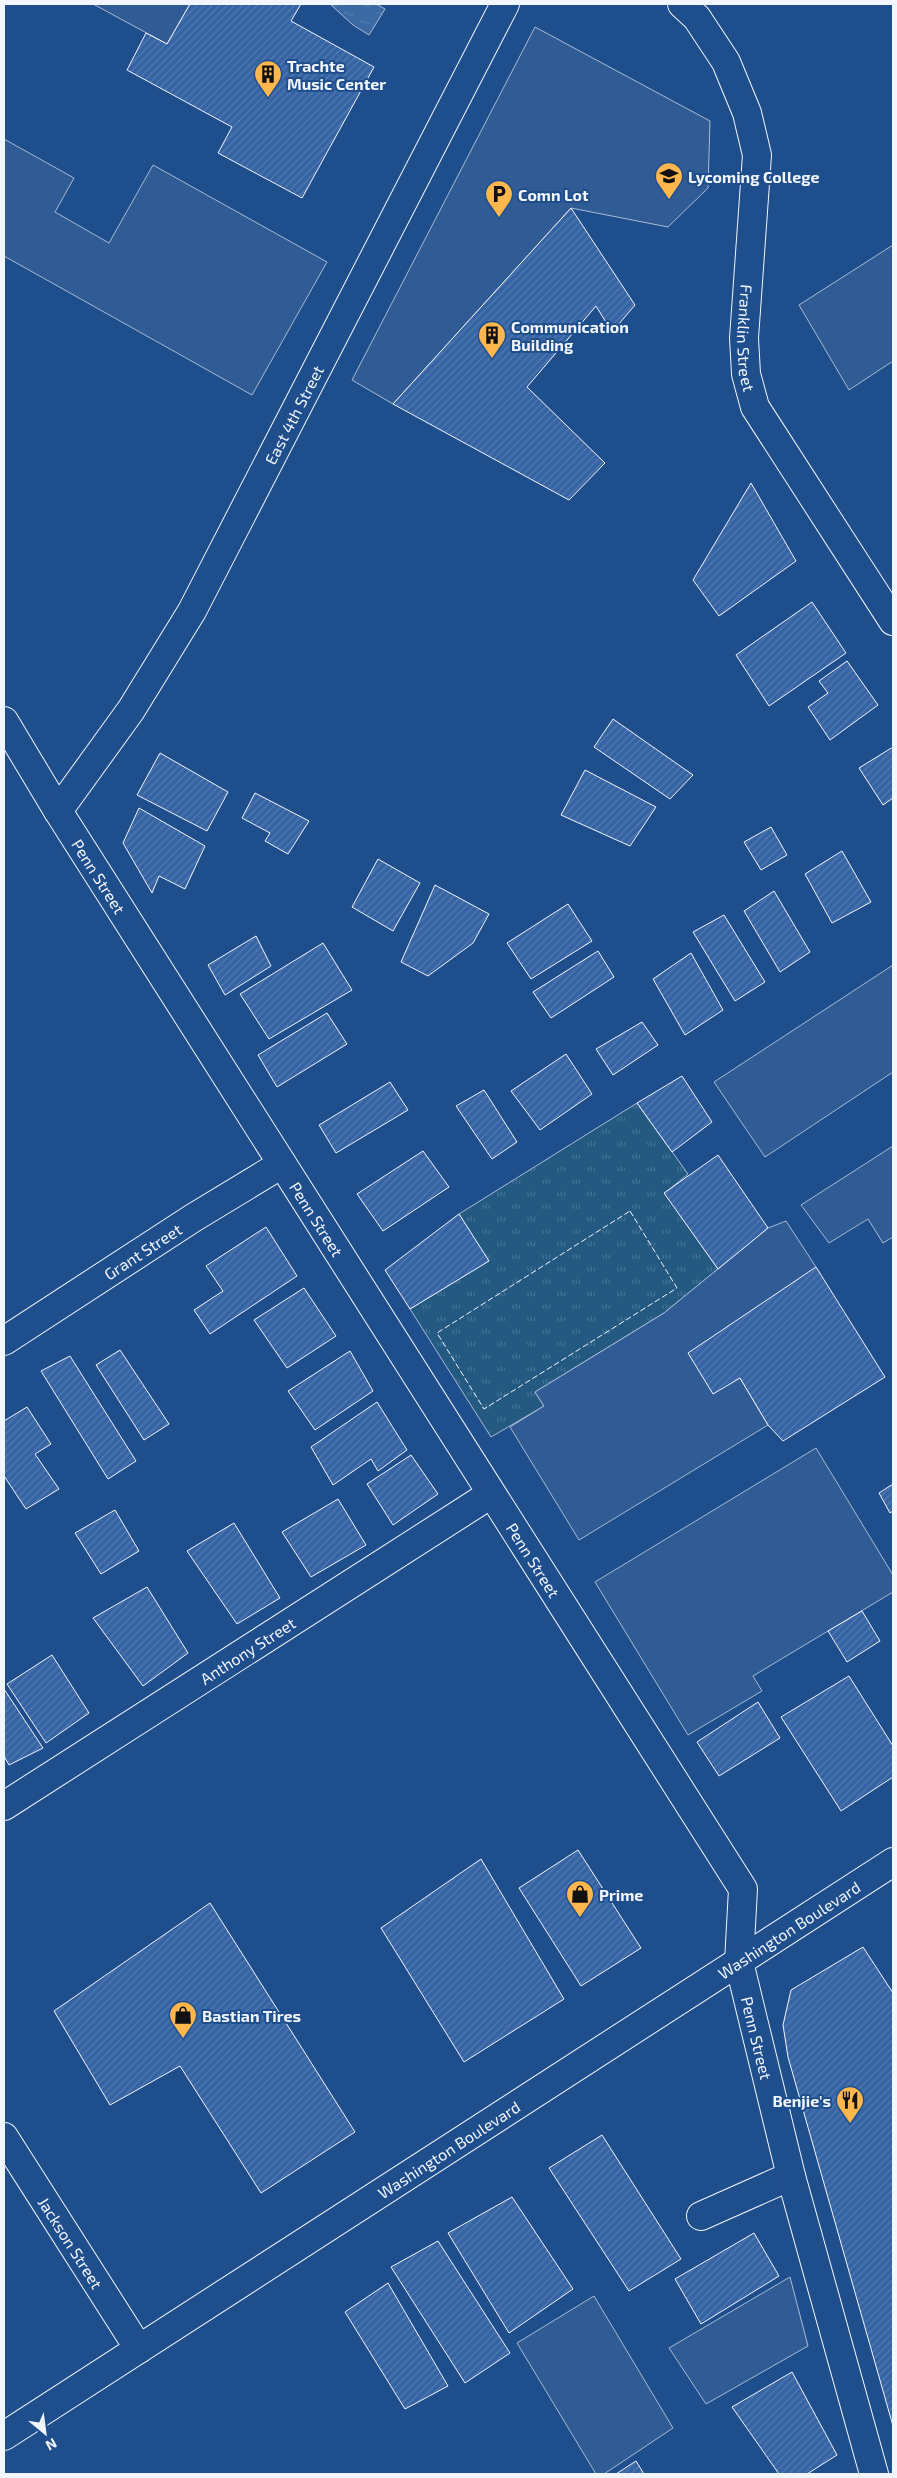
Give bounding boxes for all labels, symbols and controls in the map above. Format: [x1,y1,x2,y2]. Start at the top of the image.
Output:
place label: Trachte Music Center [287,56,386,93]
building icon: Trachte Music Center [253,59,283,98]
school or university icon: Lycoming College [654,161,684,200]
place label: Lycoming College [688,167,820,187]
parking icon: Comn Lot [484,179,514,218]
place label: Comn Lot [518,185,589,204]
street label: Franklin Street [734,284,760,393]
place label: Communication Building [511,317,629,354]
building icon: Communication Building [477,320,507,359]
street label: East 4th Street [260,362,327,467]
street label: Penn Street [69,835,130,917]
street label: Penn Street [286,1178,348,1260]
street label: Grant Street [100,1219,185,1283]
street label: Penn Street [503,1519,564,1600]
street label: Anthony Street [196,1613,298,1688]
street label: Washington Boulevard [714,1876,863,1982]
shop icon: Prime [565,1879,595,1918]
place label: Prime [599,1885,643,1904]
street label: Penn Street [738,1994,777,2081]
shop icon: Bastian Tires [168,2000,198,2039]
place label: Bastian Tires [202,2006,301,2025]
restaurant icon: Benjie's [835,2085,865,2124]
place label: Benjie's [772,2091,831,2110]
street label: Washington Boulevard [374,2096,523,2202]
street label: Jackson Street [35,2193,107,2292]
north arrow [20,2408,70,2458]
text: N [43,2435,60,2455]

